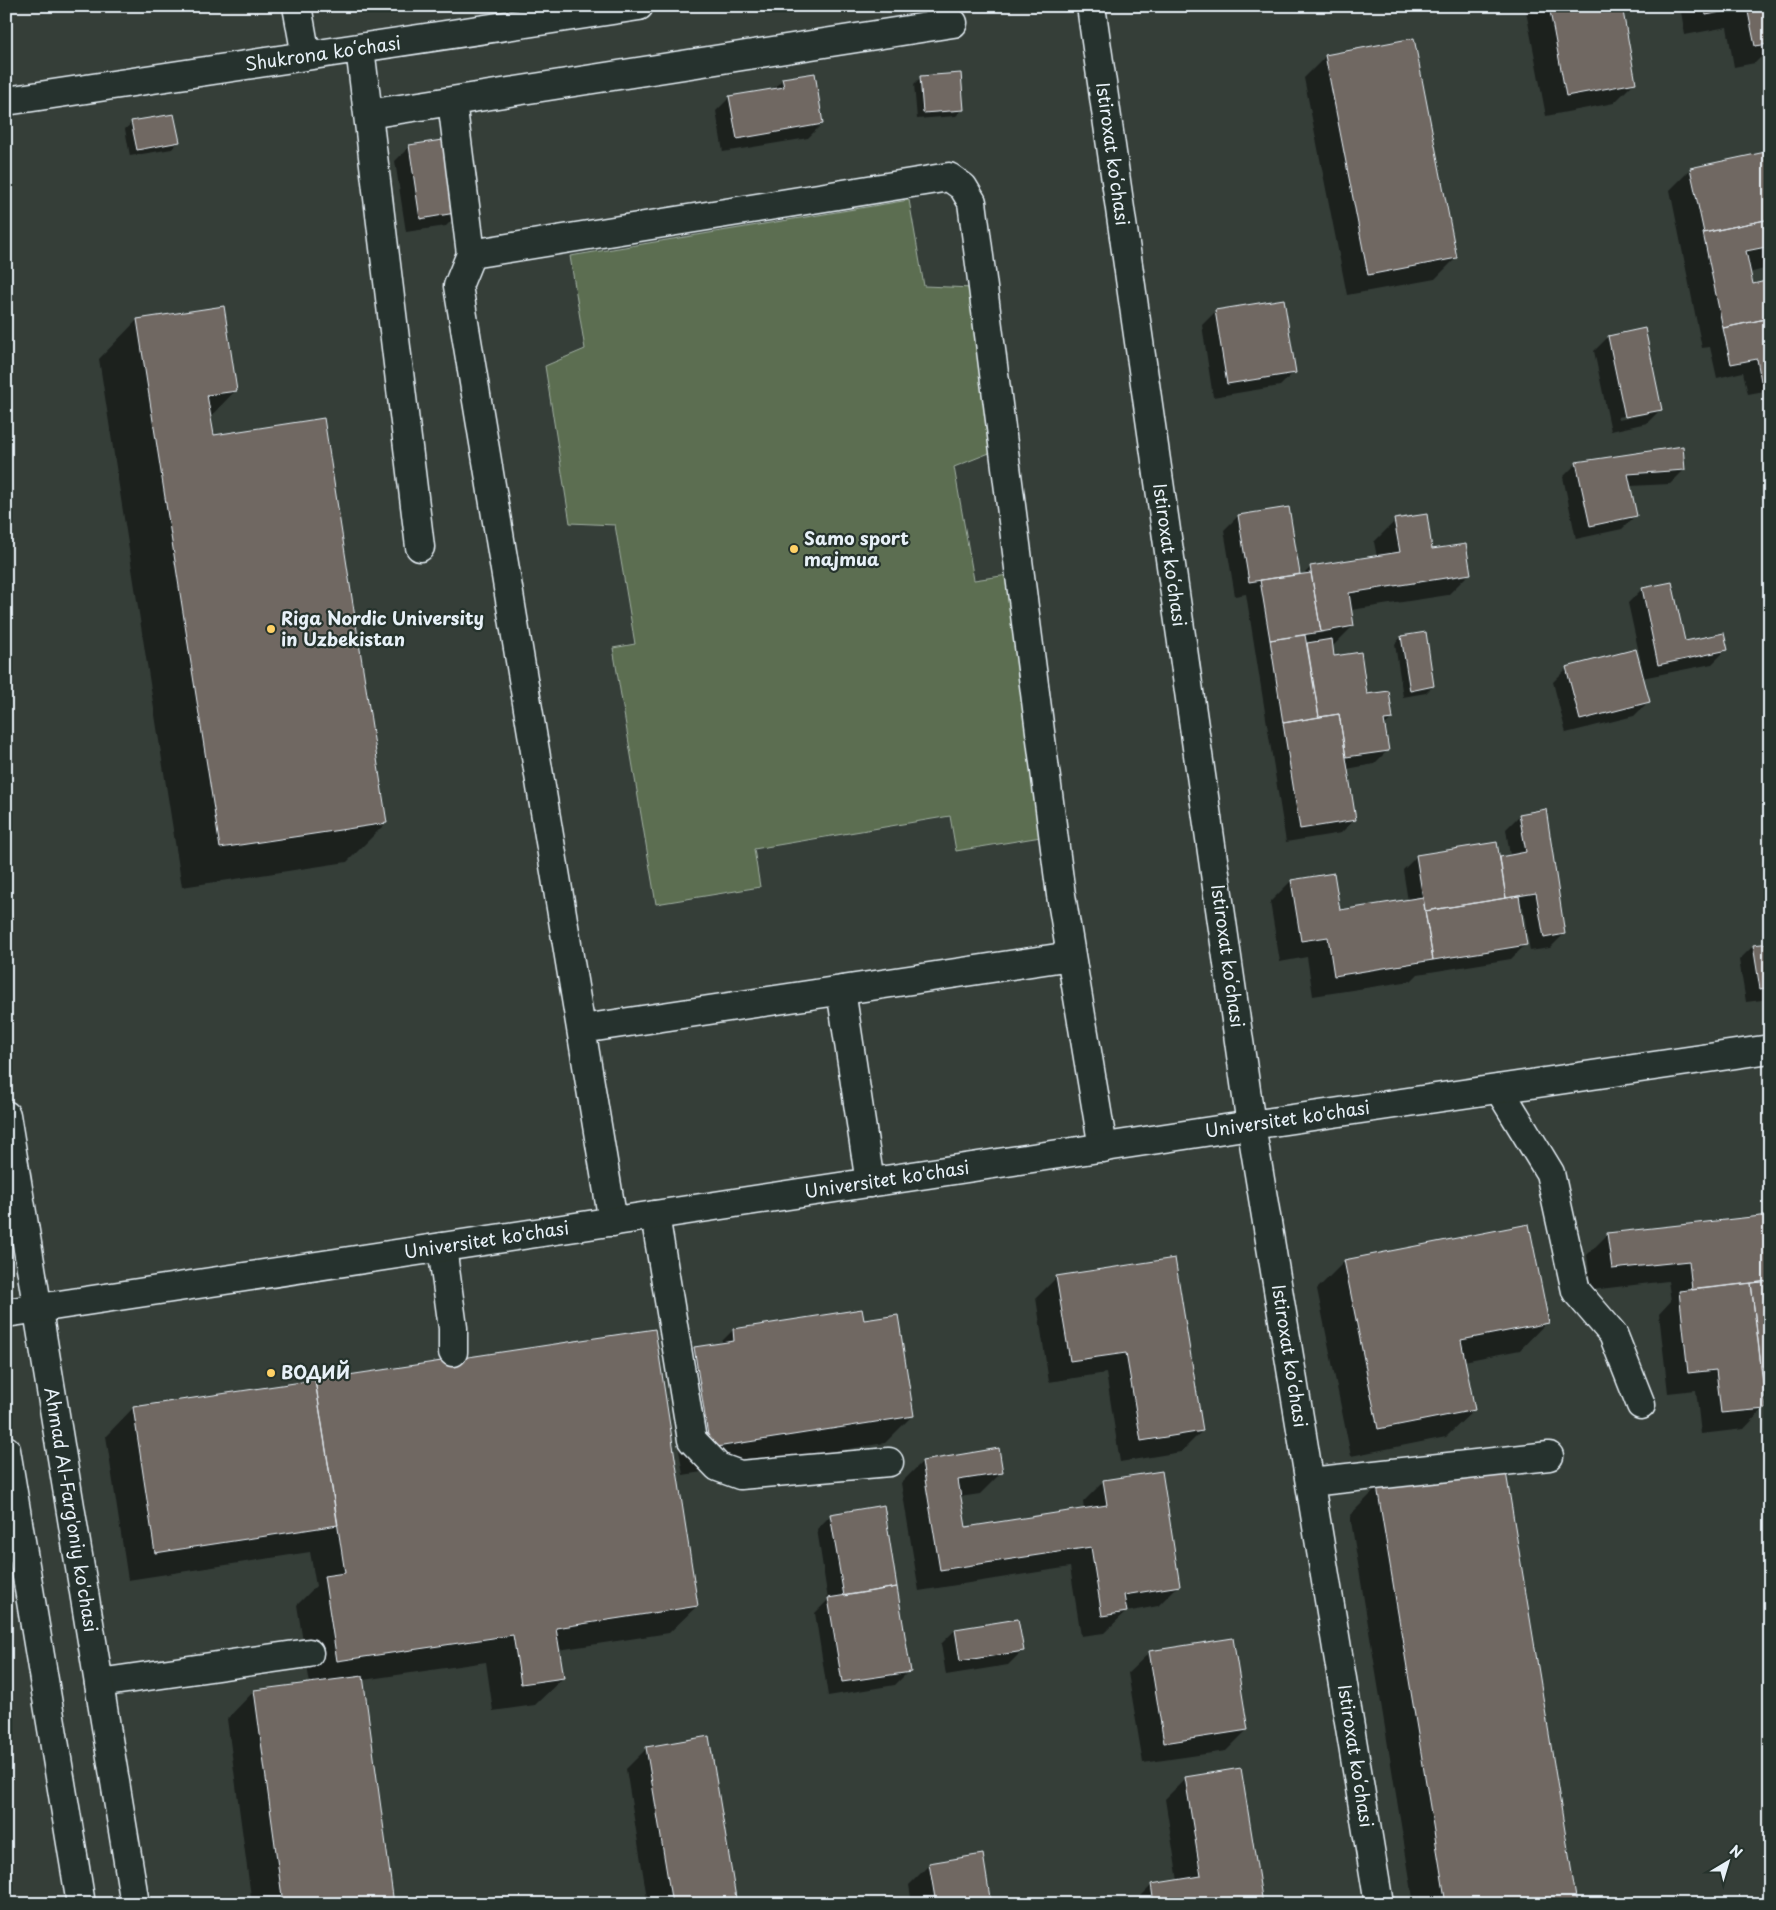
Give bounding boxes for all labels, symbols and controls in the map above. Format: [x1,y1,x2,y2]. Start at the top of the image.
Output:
street label: Shukrona koʻchasi [243,28,403,77]
street label: Istiroxat koʻchasi [1090,80,1137,227]
street label: Istiroxat koʻchasi [1147,481,1194,628]
place label: Samo sport majmua [804,524,909,572]
marker: Samo sport majmua [788,543,800,555]
place label: Riga Nordic University in Uzbekistan [281,604,484,652]
marker: Riga Nordic University in Uzbekistan [265,623,277,635]
street label: Istiroxat koʻchasi [1205,882,1252,1029]
street label: Universitet ko'chasi [1203,1093,1372,1144]
street label: Universitet ko'chasi [802,1153,971,1204]
street label: Universitet ko'chasi [402,1213,571,1265]
street label: Istiroxat koʻchasi [1266,1282,1315,1429]
place label: ВОДИЙ [281,1358,350,1385]
marker: ВОДИЙ [265,1367,277,1379]
street label: Ahmad Al-Farg'oniy ko'chasi [39,1385,105,1634]
street label: Istiroxat koʻchasi [1332,1682,1381,1829]
north arrow [1704,1838,1754,1888]
text: N [1725,1840,1747,1863]

